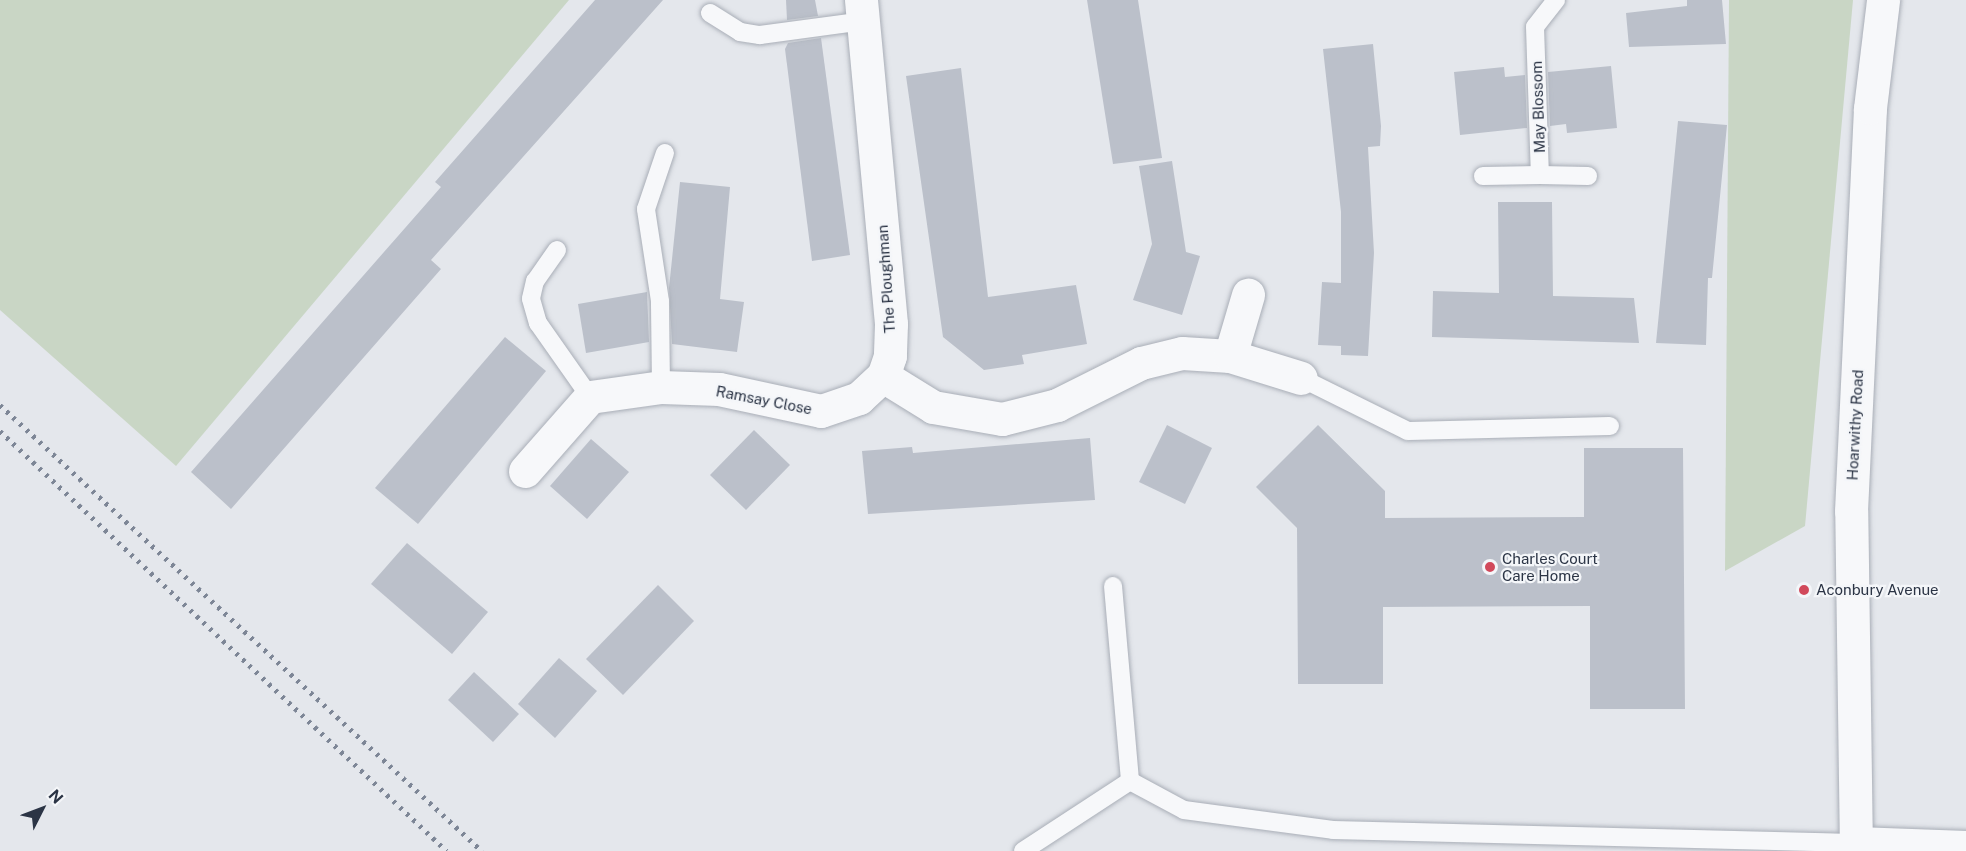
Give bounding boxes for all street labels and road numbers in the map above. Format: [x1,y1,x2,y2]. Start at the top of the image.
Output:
street label: May Blossom [1527,61,1549,153]
street label: The Ploughman [873,224,899,334]
street label: Hoarwithy Road [1843,369,1867,481]
street label: Ramsay Close [714,382,814,418]

